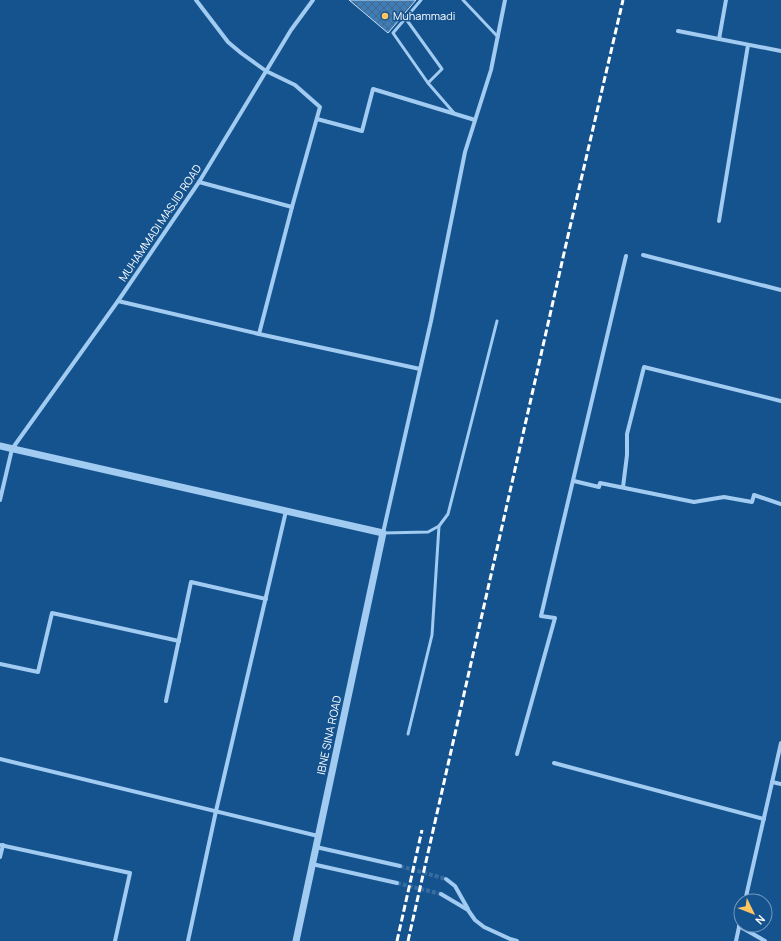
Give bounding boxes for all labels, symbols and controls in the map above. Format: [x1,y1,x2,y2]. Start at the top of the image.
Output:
place label: Muhammadi [393,8,455,23]
marker: Muhammadi [380,11,390,21]
street label: MUHAMMADI MASJID ROAD [115,161,204,284]
street label: IBNE SINA ROAD [313,694,344,776]
north arrow [733,893,773,933]
text: N [752,912,769,928]

